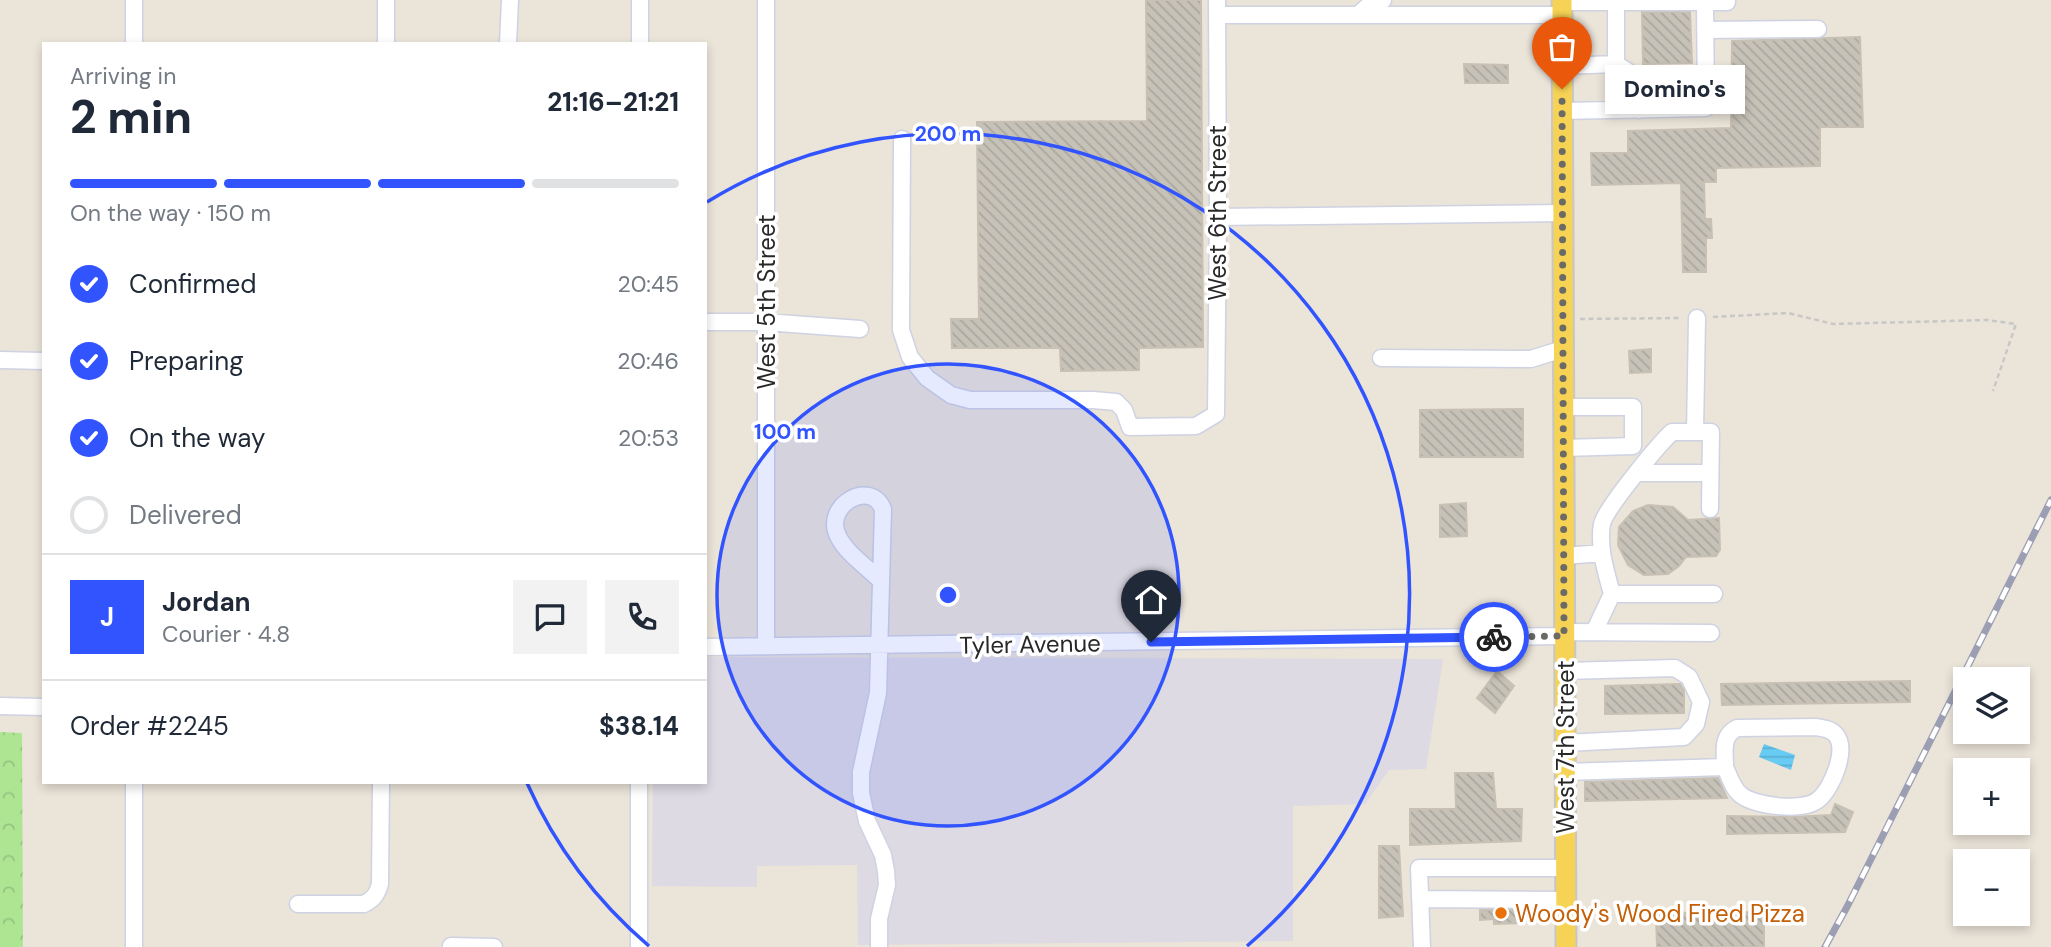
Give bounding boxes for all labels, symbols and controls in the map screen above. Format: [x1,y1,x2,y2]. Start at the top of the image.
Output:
pin [1532,17,1592,89]
icon: bag [1543,28,1581,66]
text: Arriving in [70,61,176,91]
callout: Domino's [1604,64,1744,114]
text: Domino's [1624,74,1726,104]
text: 21:16–21:21 [547,85,679,119]
text: 2 min [70,87,192,147]
text: 200 m [915,120,981,148]
street label: West 6th Street [1202,125,1233,301]
text: On the way · 150 m [70,198,271,228]
street label: West 5th Street [751,214,782,390]
icon: check [70,265,108,303]
text: Confirmed [129,267,256,301]
text: 20:45 [618,269,679,299]
icon: check [70,342,108,380]
text: Preparing [129,344,244,378]
text: 20:46 [617,346,679,376]
text: 100 m [754,418,816,446]
icon: check [70,419,108,457]
text: On the way [129,421,265,455]
text: 20:53 [618,423,679,453]
text: Delivered [129,498,242,532]
pin [1121,570,1181,642]
button: chat [513,580,587,654]
button: phone [605,580,679,654]
icon: home [1132,581,1170,619]
centre of rings [936,583,960,607]
text: Jordan [162,585,251,619]
text: J [100,600,114,634]
courier [1459,602,1529,672]
icon: bike [1475,618,1513,656]
text: Courier · 4.8 [162,619,290,649]
street label: Tyler Avenue [959,627,1101,661]
street label: West 7th Street [1550,660,1581,834]
map controls [1953,667,2030,926]
button: layers [1953,667,2030,744]
text: Order #2245 [70,709,229,743]
text: $38.14 [599,709,679,743]
button: + [1953,758,2030,835]
button: − [1953,849,2030,926]
place label: Woody's Wood Fired Pizza [1515,898,1805,929]
marker: Woody's Wood Fired Pizza [1493,905,1509,921]

